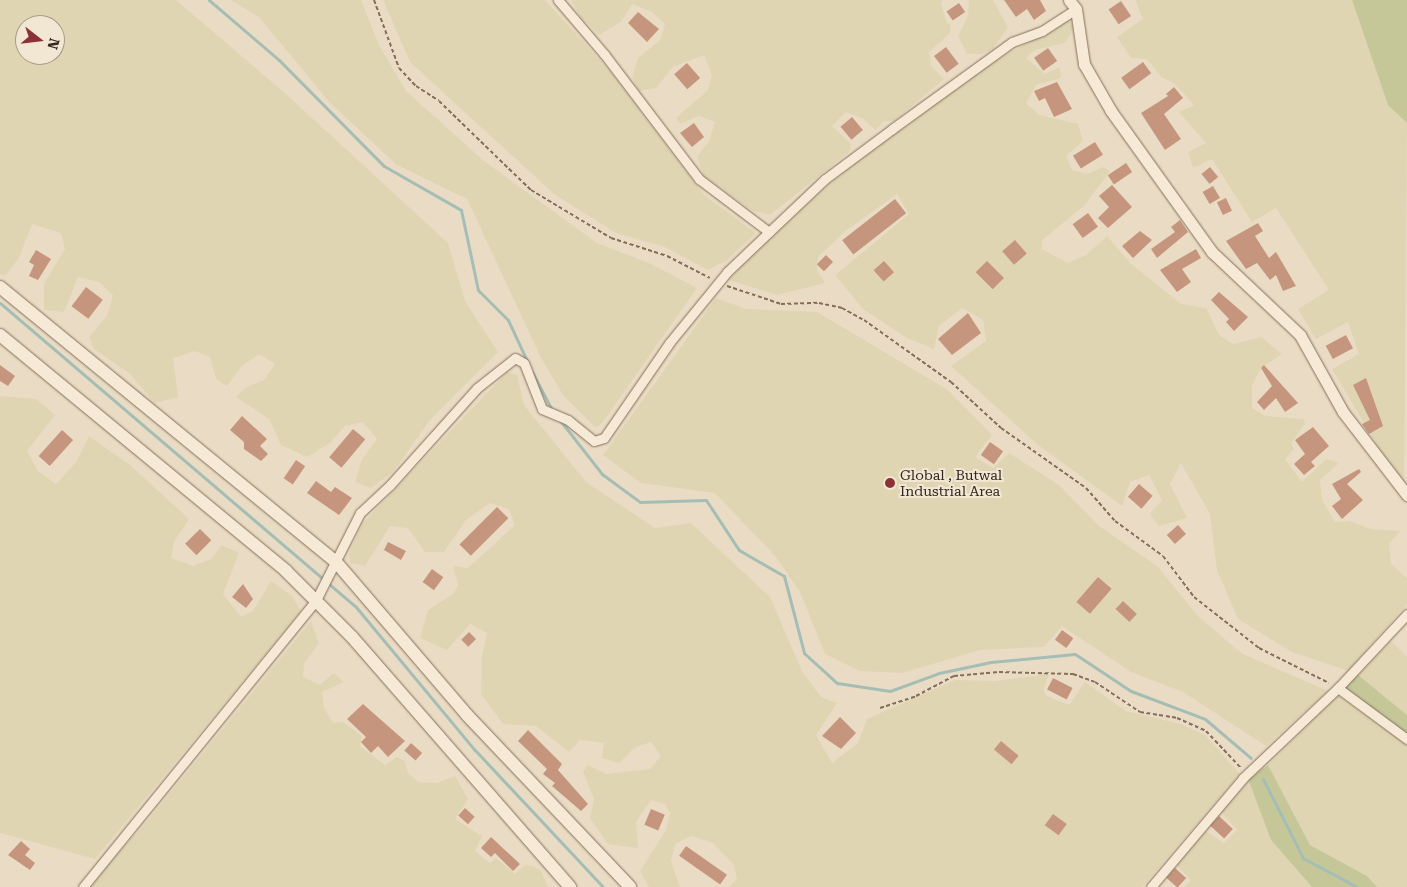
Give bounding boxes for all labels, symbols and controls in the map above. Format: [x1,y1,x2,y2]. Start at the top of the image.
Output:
north arrow [15,15,65,65]
text: N [44,36,63,51]
place label: Global , Butwal Industrial Area [900,467,1002,500]
marker: Global , Butwal Industrial Area [884,477,896,489]

